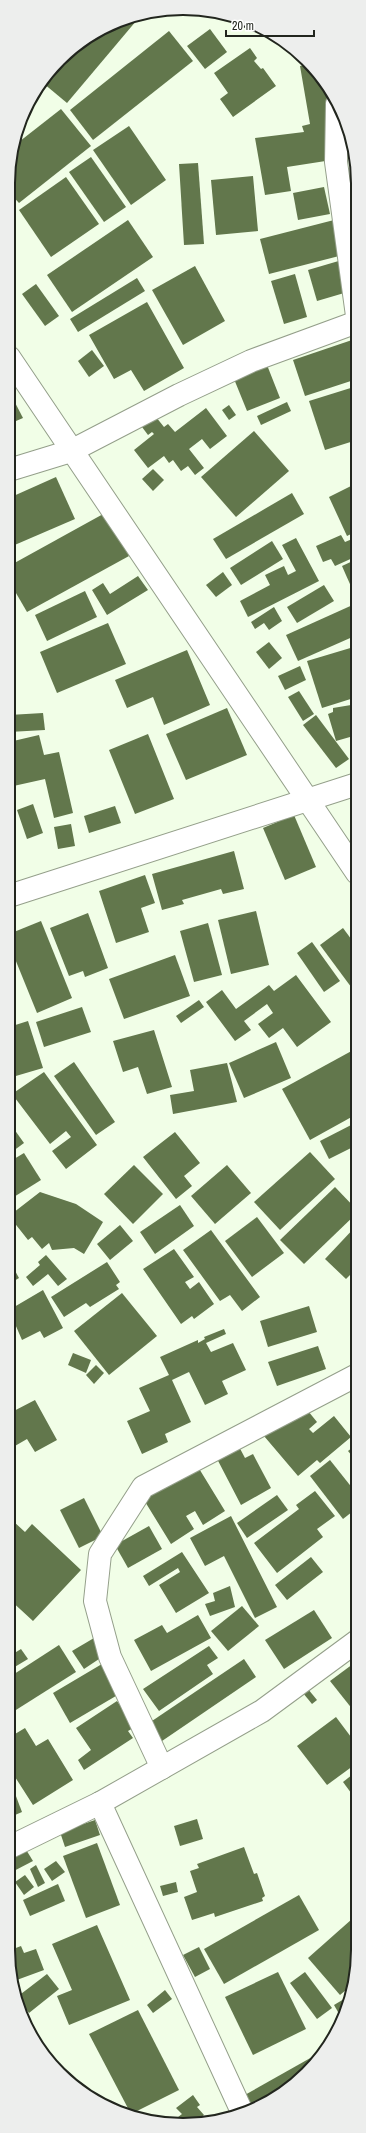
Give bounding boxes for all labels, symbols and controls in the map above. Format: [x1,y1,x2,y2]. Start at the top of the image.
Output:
scale bar [226,12,314,38]
text: 20 m [232,18,254,34]

